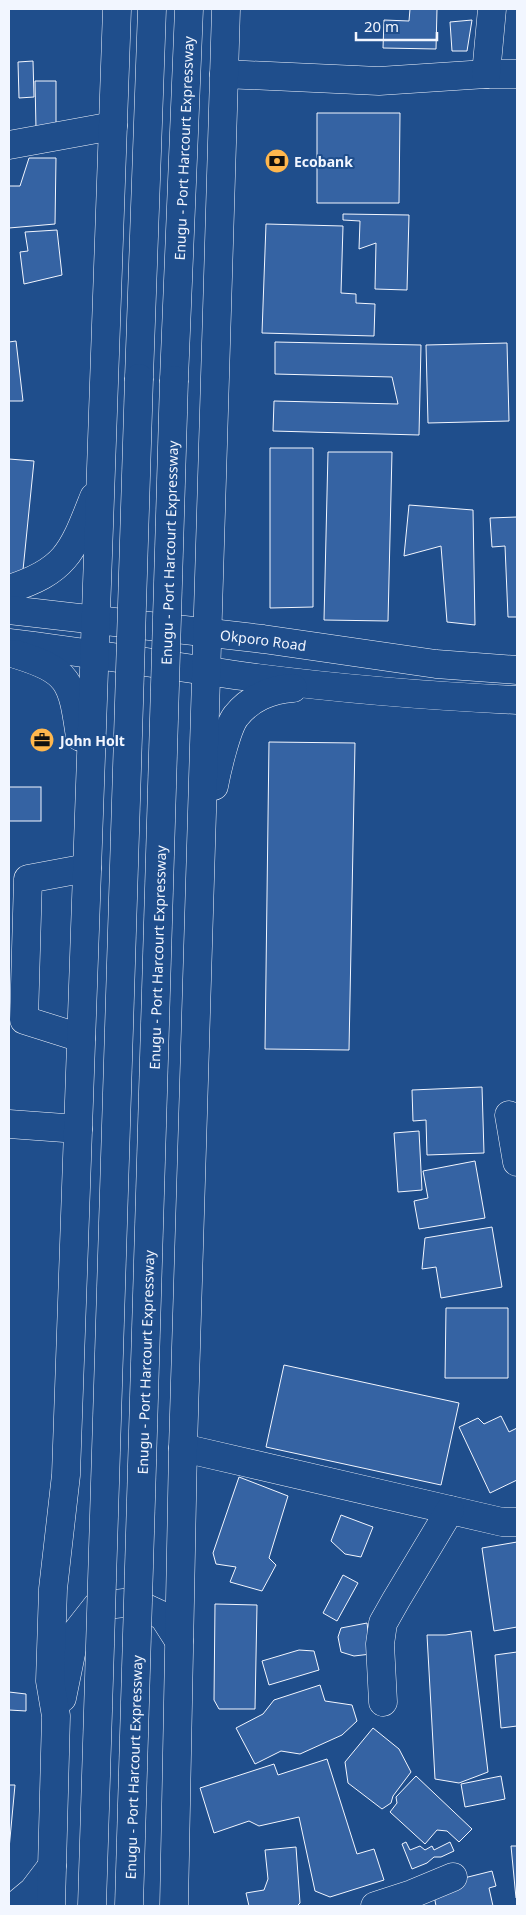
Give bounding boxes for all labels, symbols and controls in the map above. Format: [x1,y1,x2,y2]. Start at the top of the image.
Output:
scale bar [356,10,437,42]
text: 20 m [364,16,399,36]
street label: Enugu - Port Harcourt Expressway [169,35,197,261]
bank icon: Ecobank [264,148,290,174]
place label: Ecobank [294,152,353,171]
street label: Enugu - Port Harcourt Expressway [156,439,182,665]
street label: Okporo Road [219,625,308,655]
office icon: John Holt [29,727,55,753]
place label: John Holt [58,731,125,750]
street label: Enugu - Port Harcourt Expressway [144,844,170,1070]
street label: Enugu - Port Harcourt Expressway [132,1249,158,1475]
street label: Enugu - Port Harcourt Expressway [120,1654,146,1880]

